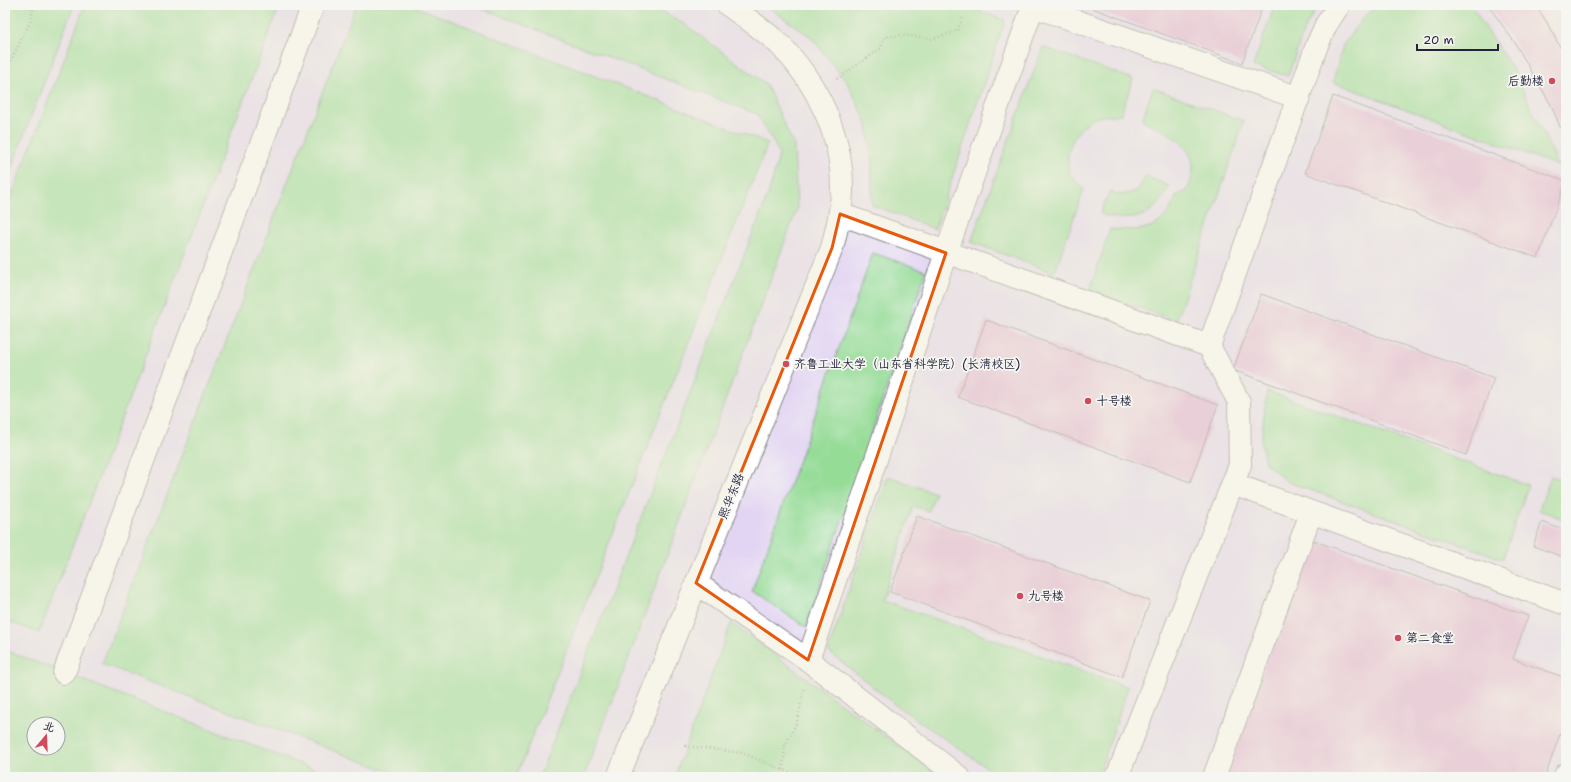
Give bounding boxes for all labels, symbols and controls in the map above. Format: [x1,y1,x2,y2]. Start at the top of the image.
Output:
scale bar [1417,26,1498,52]
text: 20 m [1423,32,1454,48]
place label: 后勤楼 [1508,73,1544,89]
marker: 后勤楼 [1547,76,1557,86]
place label: 齐鲁工业大学（山东省科学院）(长清校区) [794,356,1020,372]
marker: 齐鲁工业大学（山东省科学院）(长清校区) [781,359,791,369]
place label: 十号楼 [1096,393,1132,409]
marker: 十号楼 [1083,396,1093,406]
street label: 熙华东路 [715,471,747,521]
place label: 九号楼 [1028,588,1064,604]
marker: 九号楼 [1015,591,1025,601]
place label: 第二食堂 [1406,630,1454,646]
marker: 第二食堂 [1393,633,1403,643]
north arrow [26,716,66,756]
text: 北 [41,718,57,736]

